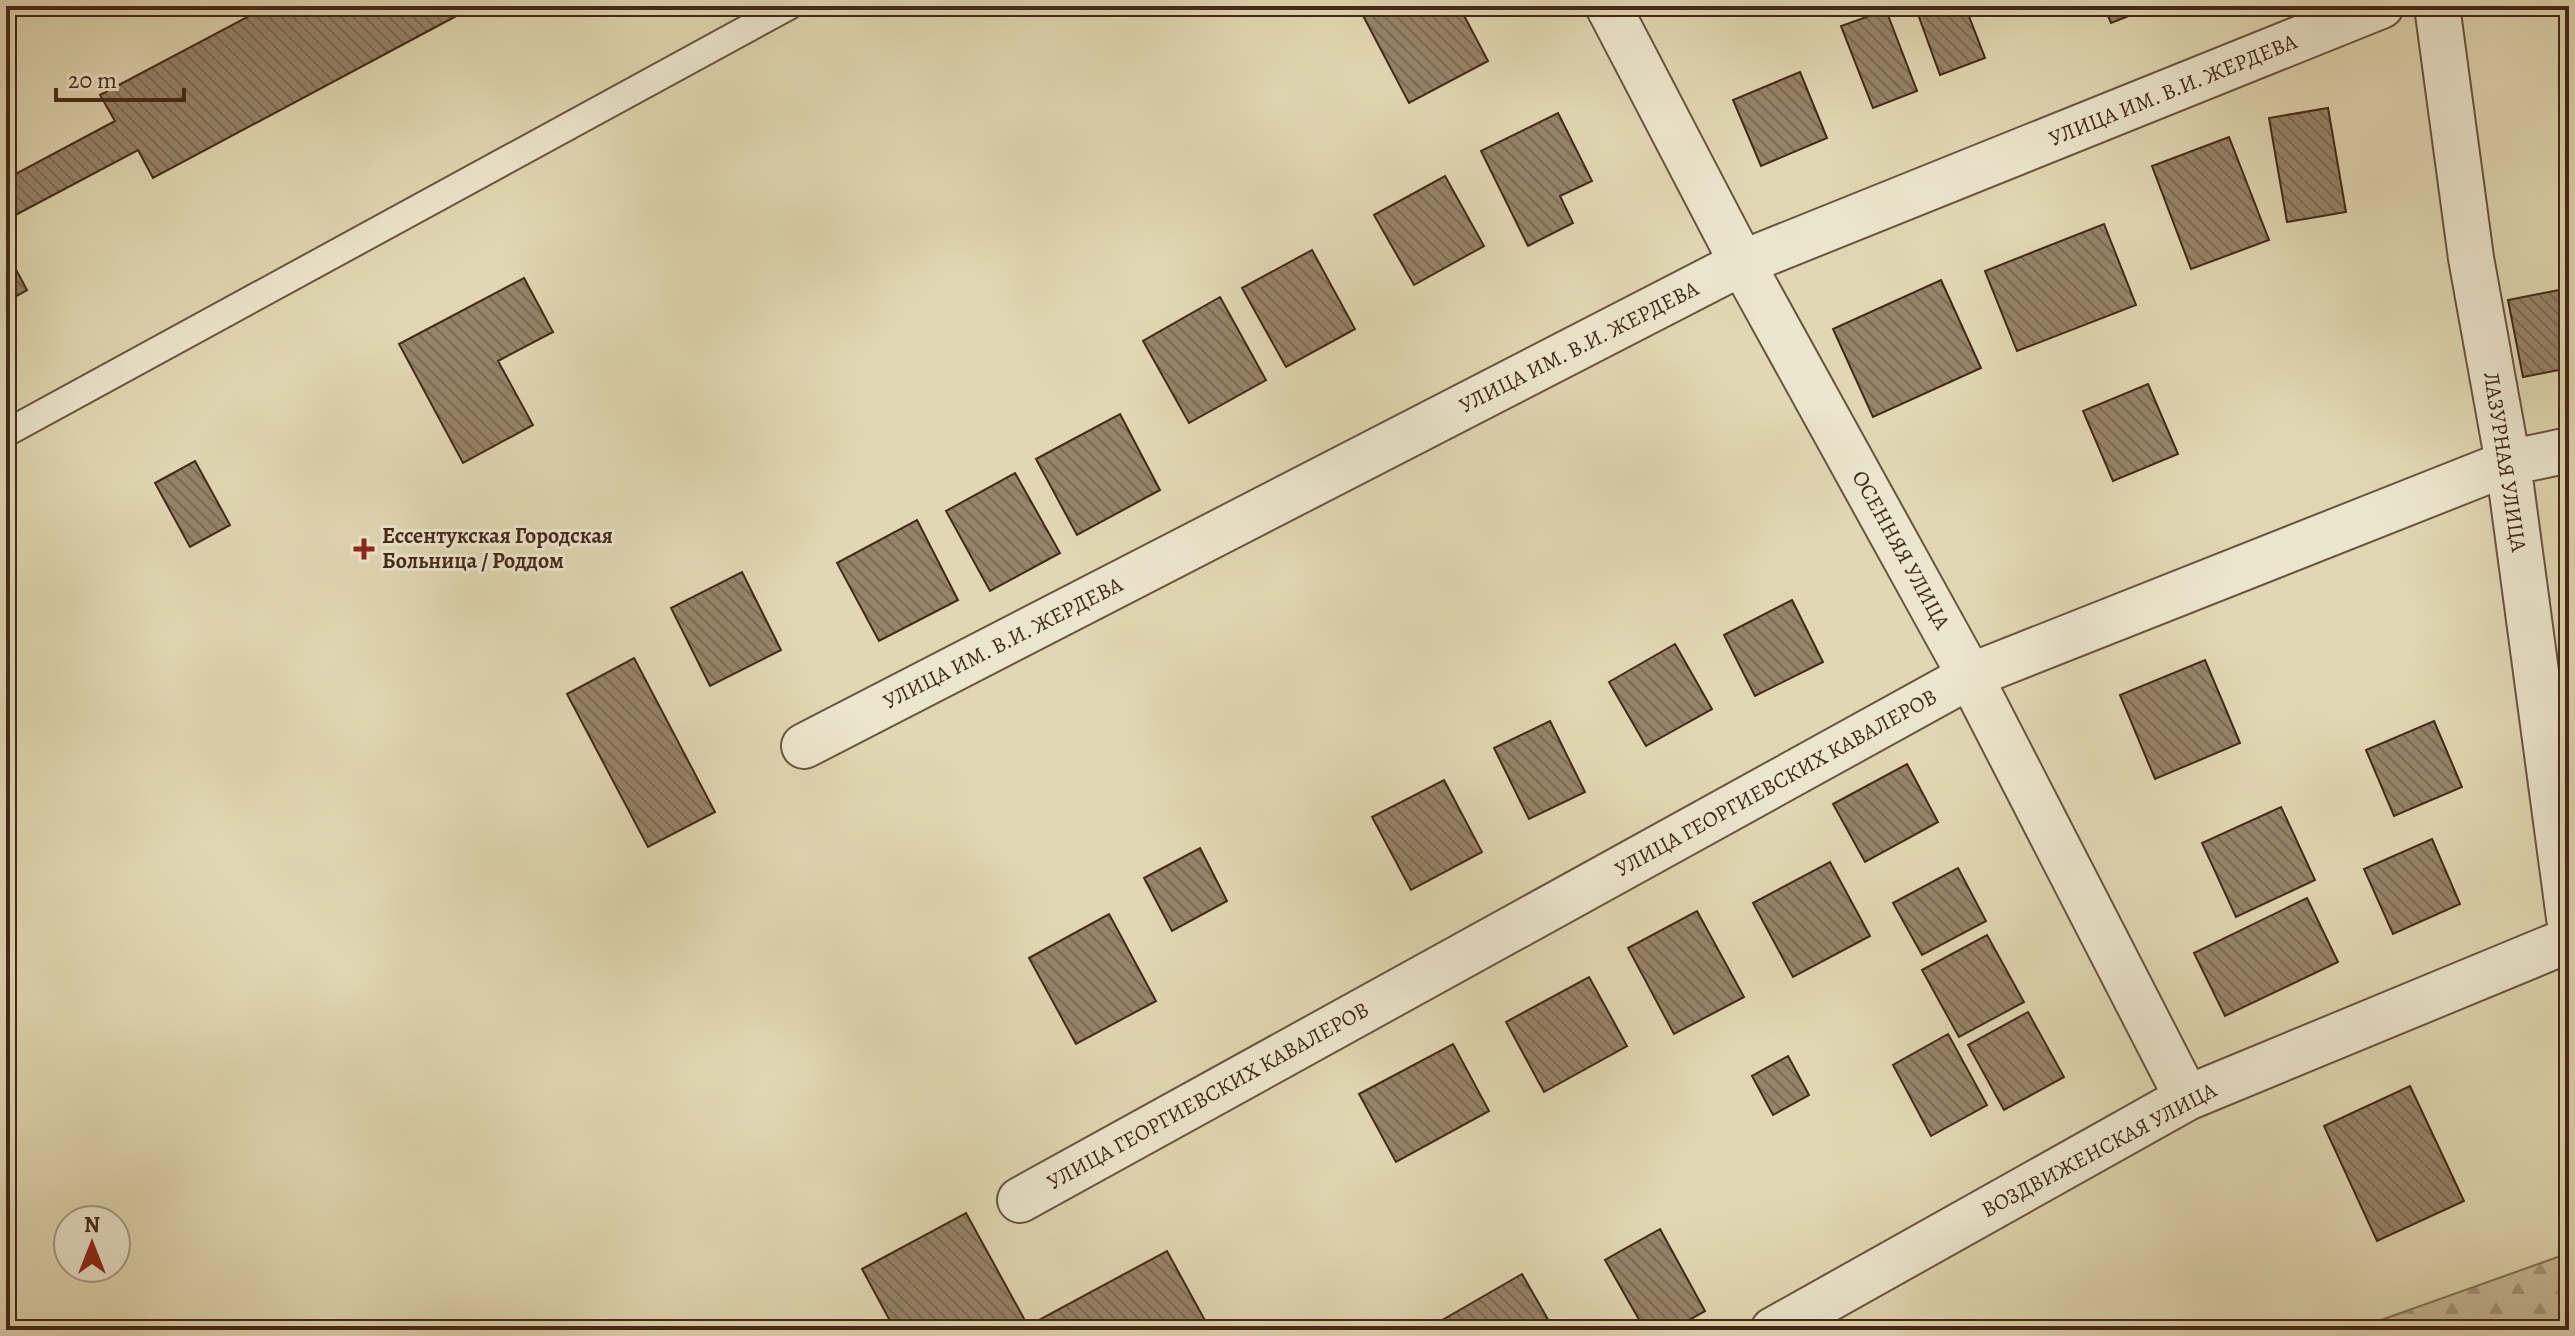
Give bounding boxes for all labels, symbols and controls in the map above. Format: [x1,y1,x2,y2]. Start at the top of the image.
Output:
street label: УЛИЦА ИМ. В.И. ЖЕРДЕВА [2044,26,2303,154]
scale bar [56,52,184,102]
text: 20 m [68,64,117,96]
street label: УЛИЦА ИМ. В.И. ЖЕРДЕВА [1454,273,1705,421]
street label: ЛАЗУРНАЯ УЛИЦА [2476,370,2534,555]
street label: ОСЕННЯЯ УЛИЦА [1845,465,1958,636]
place label: Ессентукская Городская Больница / Роддом [382,521,613,576]
marker: Ессентукская Городская Больница / Роддом [353,538,375,560]
street label: УЛИЦА ИМ. В.И. ЖЕРДЕВА [878,569,1129,717]
street label: УЛИЦА ГЕОРГИЕВСКИХ КАВАЛЕРОВ [1610,682,1942,884]
street label: УЛИЦА ГЕОРГИЕВСКИХ КАВАЛЕРОВ [1042,995,1374,1197]
street label: ВОЗДВИЖЕНСКАЯ УЛИЦА [1976,1075,2223,1225]
north arrow [52,1204,132,1284]
text: N [84,1210,100,1240]

